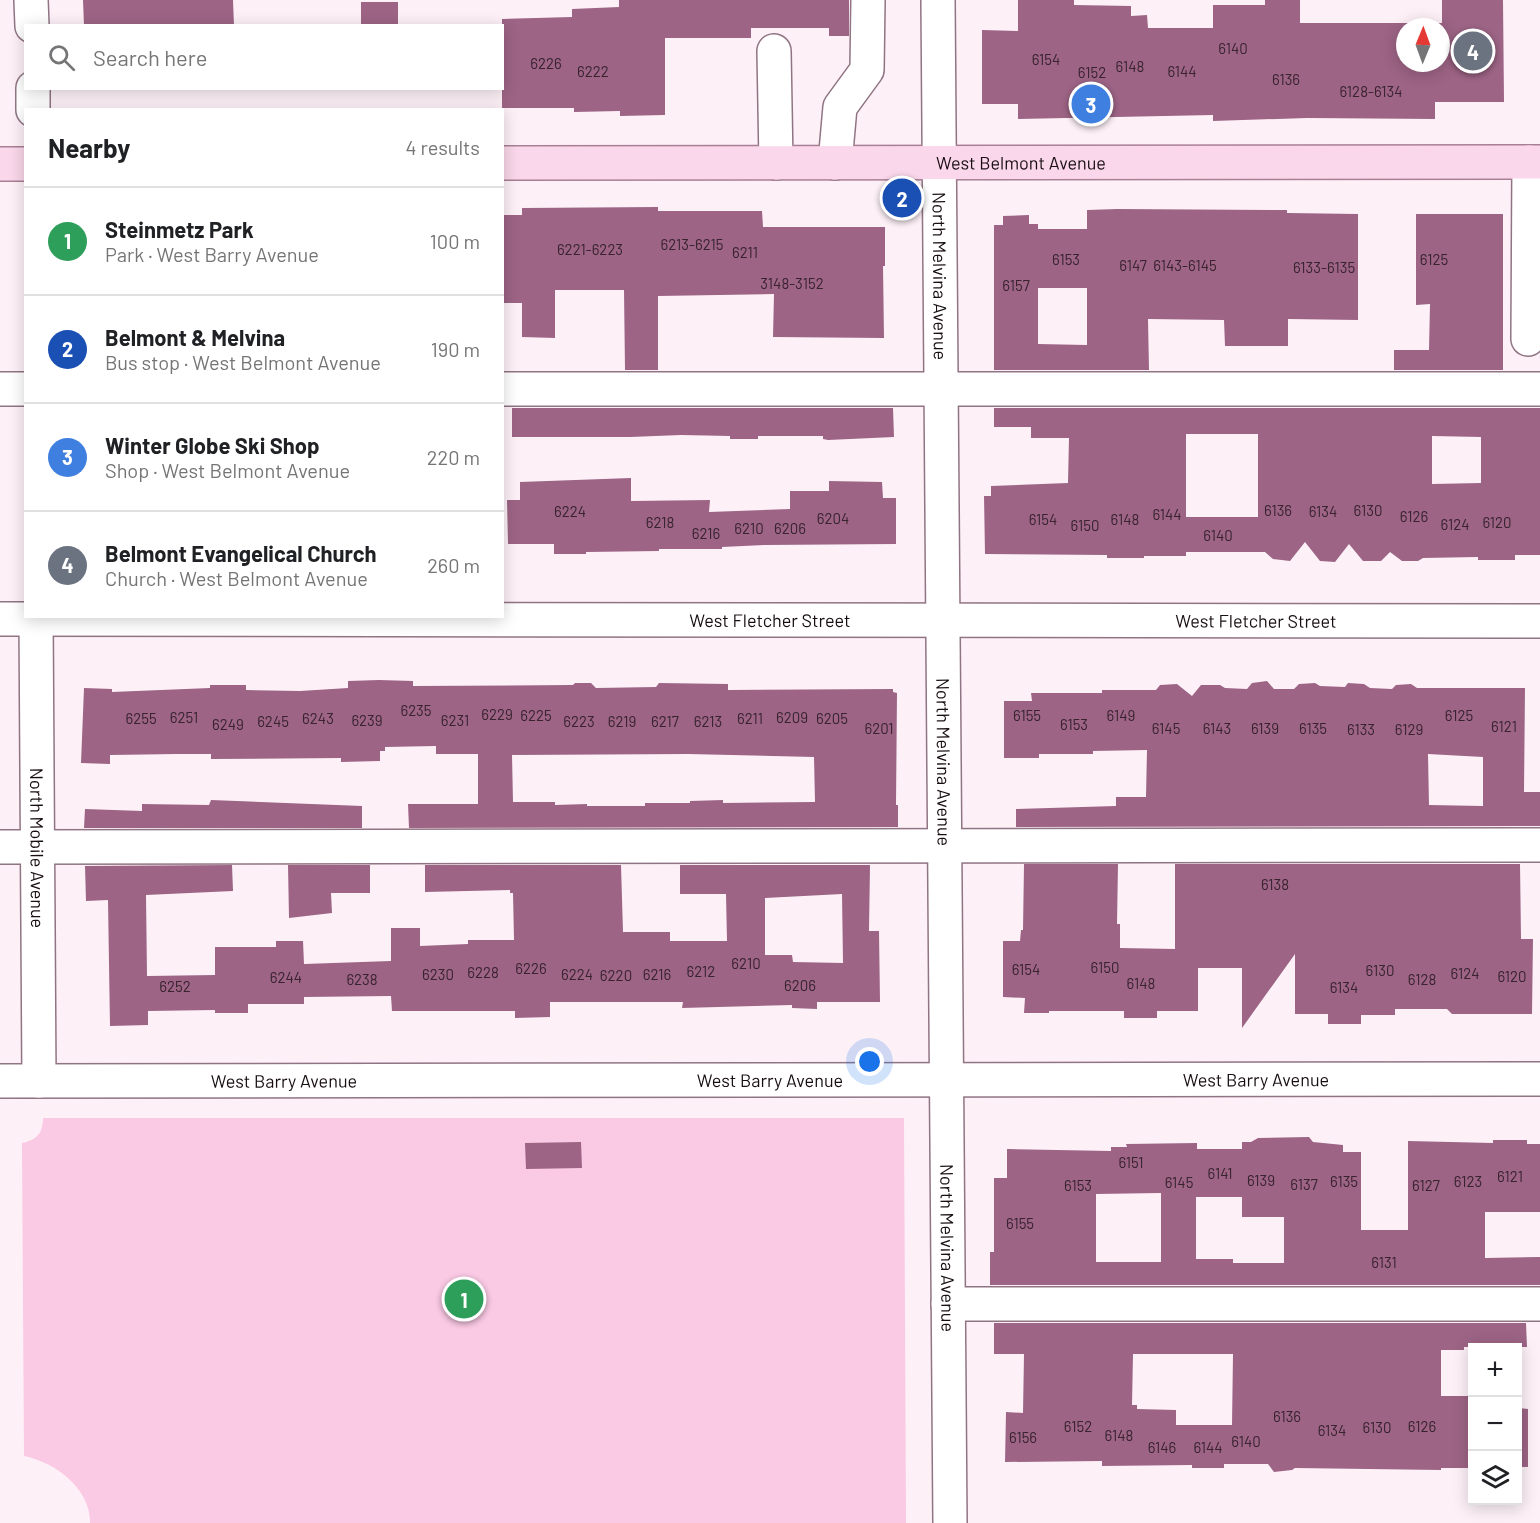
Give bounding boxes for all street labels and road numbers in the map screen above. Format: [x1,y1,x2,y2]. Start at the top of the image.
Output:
street label: West Belmont Avenue [936,151,1106,174]
street label: North Melvina Avenue [929,192,952,360]
street label: West Fletcher Street [689,609,851,631]
street label: West Fletcher Street [1175,610,1337,632]
street label: North Melvina Avenue [932,678,956,846]
street label: North Mobile Avenue [26,768,49,928]
street label: West Barry Avenue [1183,1068,1329,1090]
street label: West Barry Avenue [697,1069,843,1091]
street label: West Barry Avenue [211,1070,357,1092]
street label: North Melvina Avenue [936,1164,959,1332]

